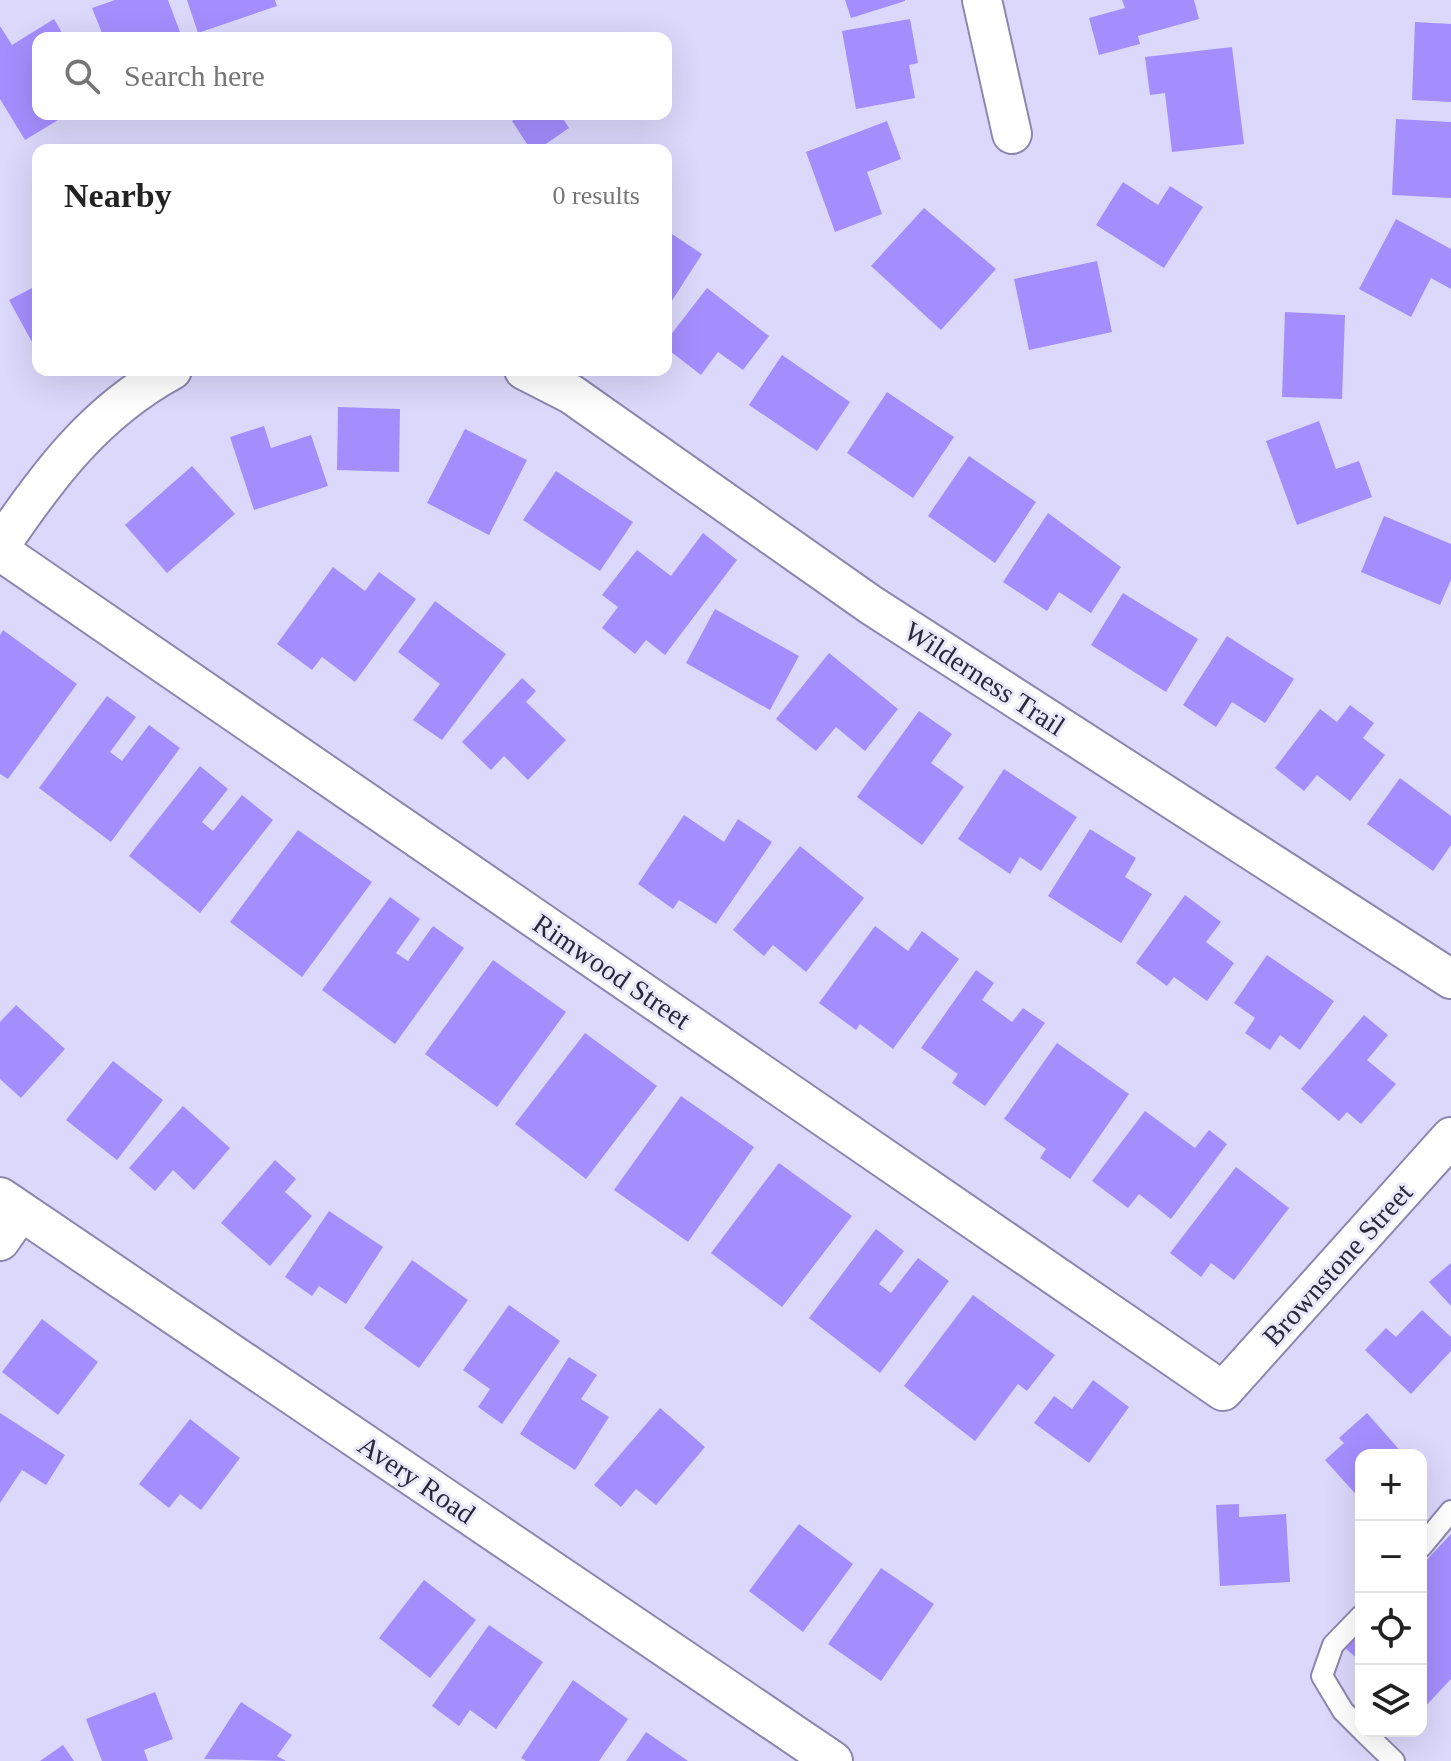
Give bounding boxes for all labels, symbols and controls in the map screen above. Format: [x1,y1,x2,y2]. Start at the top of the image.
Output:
search box [32,32,672,120]
icon: search [60,54,104,98]
text: Search here [124,59,265,92]
text: Nearby [64,177,172,214]
text: 0 results [553,181,640,210]
street label: Wilderness Trail [899,615,1071,742]
street label: Rimwood Street [527,907,696,1035]
street label: Brownstone Street [1256,1177,1419,1352]
street label: Avery Road [353,1429,481,1530]
map controls [1355,1449,1427,1737]
button: + [1355,1449,1427,1521]
button: − [1355,1521,1427,1593]
button: locate [1355,1593,1427,1665]
button: layers [1355,1665,1427,1737]

